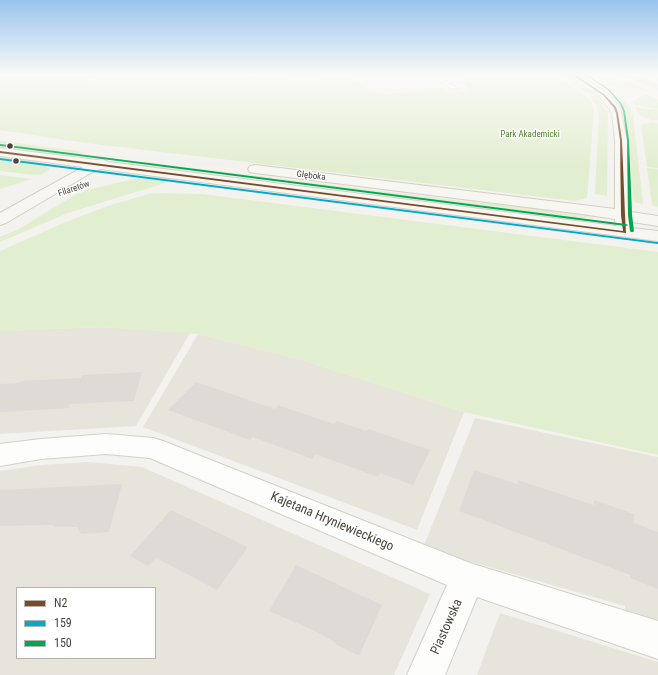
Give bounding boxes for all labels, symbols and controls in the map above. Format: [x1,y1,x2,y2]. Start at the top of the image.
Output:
park label: Park Akademicki [500,130,560,140]
unlabelled marker [5,141,15,151]
unlabelled marker [11,156,21,166]
street label: Głęboka [296,169,326,183]
street label: Filaretów [57,179,91,199]
street label: Kajetana Hryniewieckiego [268,489,396,555]
legend [16,587,156,659]
text: N2 [54,596,67,610]
street label: Piastowska [428,597,466,657]
text: 159 [54,616,72,630]
text: 150 [54,636,72,650]

